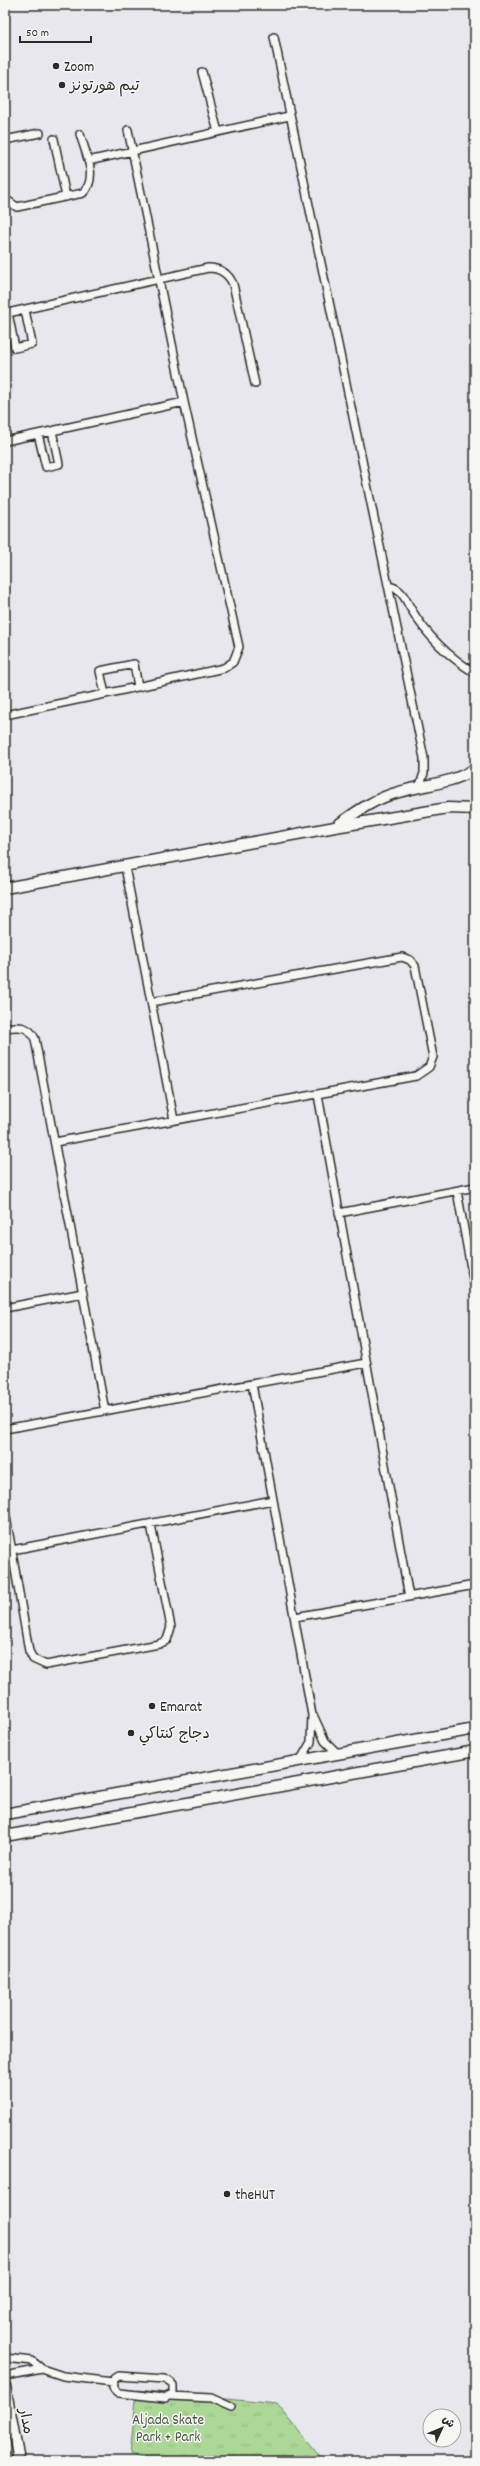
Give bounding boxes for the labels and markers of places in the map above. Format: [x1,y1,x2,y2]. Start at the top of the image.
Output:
place label: Zoom [64,57,94,79]
marker: Zoom [51,61,61,71]
place label: تيم هورتونز [68,76,140,98]
marker: تيم هورتونز [57,80,67,90]
place label: Emarat [160,1697,203,1719]
marker: Emarat [147,1701,157,1711]
place label: دجاج كنتاكي [139,1724,210,1746]
marker: دجاج كنتاكي [126,1728,136,1738]
place label: theHUT [235,2185,275,2207]
marker: theHUT [222,2189,232,2199]

